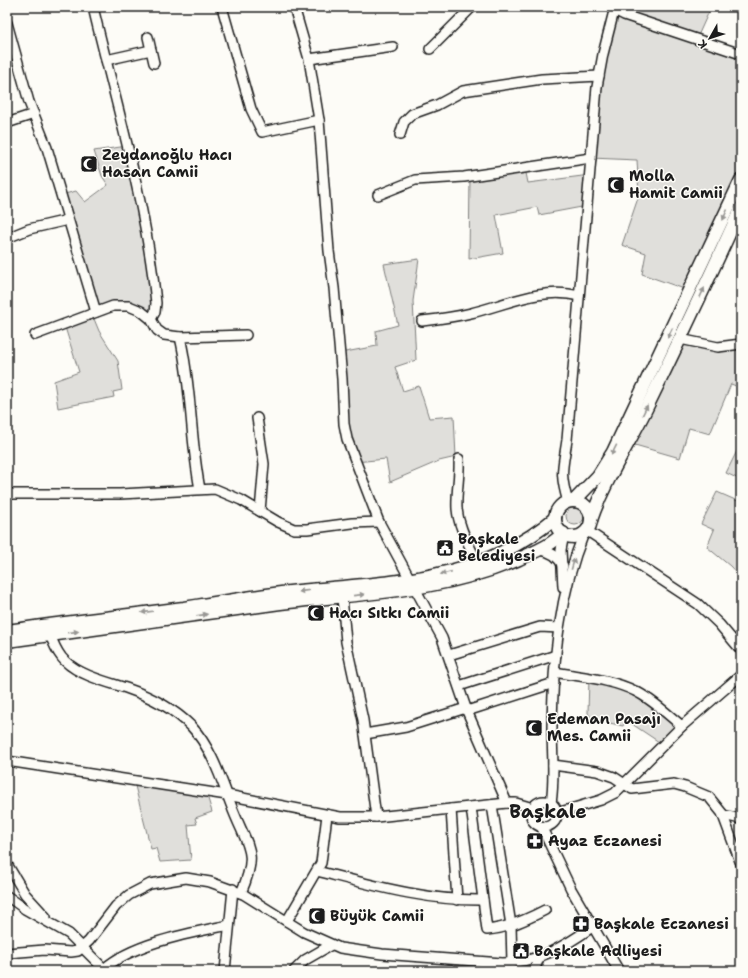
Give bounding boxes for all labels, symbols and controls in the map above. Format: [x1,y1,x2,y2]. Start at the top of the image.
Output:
north arrow [690,18,730,58]
text: K [694,36,711,52]
place label: Zeydanoğlu Hacı Hasan Camii [102,145,232,182]
mosque icon: Zeydanoğlu Hacı Hasan Camii [79,154,99,174]
place label: Molla Hamit Camii [629,166,723,203]
mosque icon: Molla Hamit Camii [606,175,626,195]
one-way arrow [722,210,728,221]
one-way arrow [699,287,705,299]
one-way arrow [667,327,673,339]
one-way arrow [642,404,648,416]
one-way arrow [610,444,617,456]
place label: Başkale Belediyesi [458,529,535,566]
public building icon: Başkale Belediyesi [435,538,455,558]
one-way arrow [570,558,576,570]
one-way arrow [440,570,453,576]
one-way arrow [298,587,310,594]
one-way arrow [353,591,365,598]
mosque icon: Hacı Sıtkı Camii [306,603,326,623]
place label: Hacı Sıtkı Camii [329,603,449,623]
one-way arrow [141,609,153,615]
one-way arrow [196,612,208,618]
one-way arrow [67,629,80,635]
place label: Edeman Pasajı Mes. Camii [547,709,661,746]
mosque icon: Edeman Pasajı Mes. Camii [524,718,544,738]
district label: Başkale [509,799,587,824]
pharmacy icon: Ayaz Eczanesi [525,831,545,851]
place label: Ayaz Eczanesi [548,831,662,851]
mosque icon: Büyük Camii [307,906,327,926]
place label: Büyük Camii [330,906,424,926]
pharmacy icon: Başkale Eczanesi [571,914,591,934]
place label: Başkale Eczanesi [594,914,729,934]
public building icon: Başkale Adliyesi [511,941,531,961]
place label: Başkale Adliyesi [534,941,662,961]

